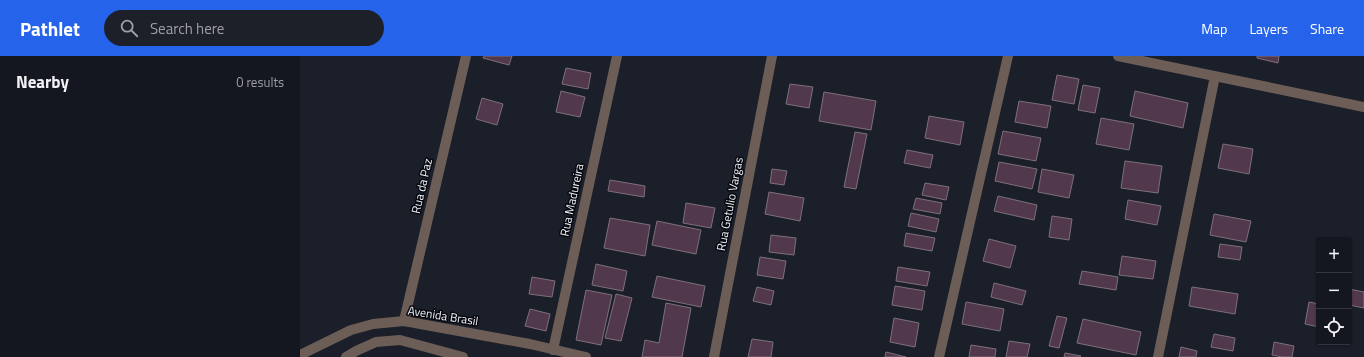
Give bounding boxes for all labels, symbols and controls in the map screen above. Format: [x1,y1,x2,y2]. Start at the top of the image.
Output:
search box [104,10,384,46]
text: Pathlet [20,14,80,43]
icon: search [118,17,140,39]
text: Search here [150,17,224,40]
text: Map [1201,18,1227,39]
text: Layers [1249,18,1288,39]
text: Share [1310,18,1344,39]
text: Nearby [16,69,69,95]
text: 0 results [236,72,284,92]
street label: Rua Getulio Vargas [711,155,748,252]
street label: Rua da Paz [406,157,437,215]
street label: Rua Madureira [555,162,589,238]
map controls [1316,237,1352,345]
button: + [1316,237,1352,273]
button: − [1316,273,1352,309]
street label: Avenida Brasil [406,301,480,330]
button: locate [1316,309,1352,345]

